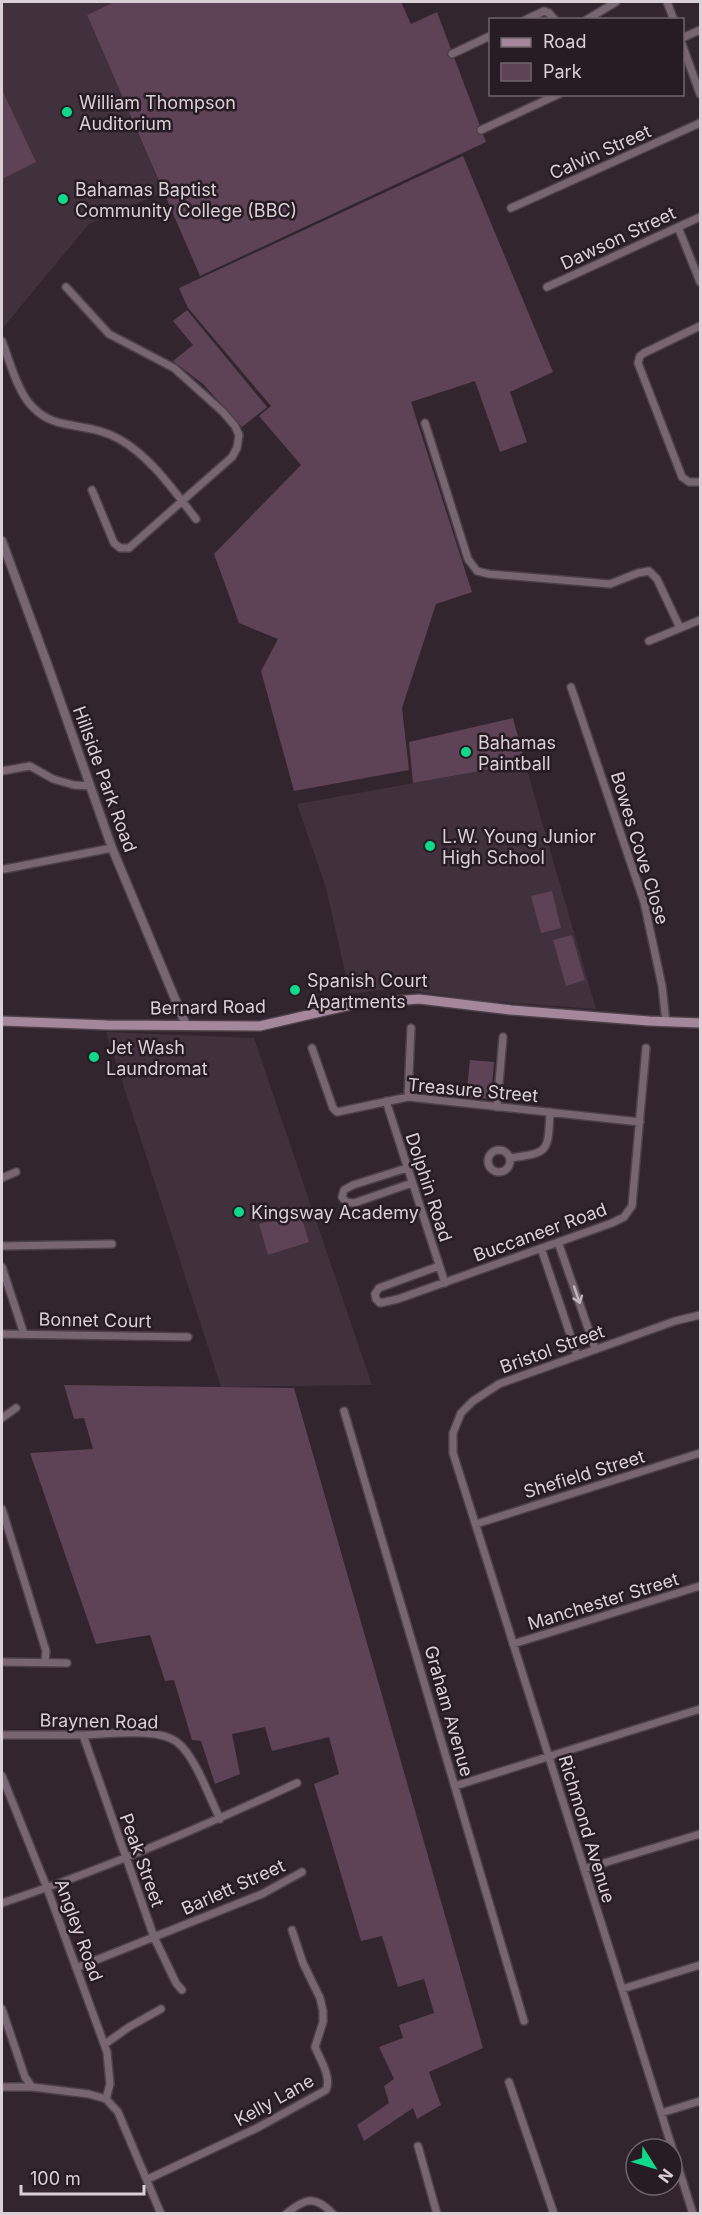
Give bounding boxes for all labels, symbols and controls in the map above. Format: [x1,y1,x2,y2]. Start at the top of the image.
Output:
legend [489,18,684,96]
text: Road [543,31,586,52]
text: Park [543,61,582,82]
place label: William Thompson Auditorium [79,92,236,134]
marker: William Thompson Auditorium [60,105,74,119]
street label: Calvin Street [546,120,654,184]
place label: Bahamas Baptist Community College (BBC) [75,179,297,221]
marker: Bahamas Baptist Community College (BBC) [56,192,70,206]
street label: Dawson Street [557,202,679,274]
street label: Hillside Park Road [69,703,141,855]
place label: Bahamas Paintball [478,732,556,774]
marker: Bahamas Paintball [459,745,473,759]
street label: Bowes Cove Close [607,769,673,927]
place label: L.W. Young Junior High School [442,826,596,868]
marker: L.W. Young Junior High School [423,839,437,853]
place label: Spanish Court Apartments [307,970,428,1012]
marker: Spanish Court Apartments [288,983,302,997]
street label: Bernard Road [150,995,266,1019]
place label: Jet Wash Laundromat [106,1037,208,1079]
marker: Jet Wash Laundromat [87,1050,101,1064]
street label: Treasure Street [407,1074,539,1106]
street label: Dolphin Road [402,1130,456,1244]
street label: Buccaneer Road [471,1198,609,1266]
place label: Kingsway Academy [251,1202,419,1223]
marker: Kingsway Academy [232,1205,246,1219]
one-way arrow [572,1285,583,1304]
street label: Bonnet Court [38,1309,152,1331]
street label: Bristol Street [497,1320,607,1378]
street label: Shefield Street [521,1446,647,1502]
street label: Manchester Street [525,1568,681,1634]
street label: Graham Avenue [420,1643,478,1779]
street label: Braynen Road [39,1709,159,1733]
street label: Richmond Avenue [555,1753,619,1905]
street label: Peak Street [115,1810,169,1910]
street label: Barlett Street [178,1855,288,1919]
street label: Angley Road [51,1876,107,1984]
street label: Kelly Lane [231,2070,317,2130]
north arrow [624,2137,684,2197]
scale bar [21,2158,144,2196]
text: N [654,2165,678,2187]
text: 100 m [30,2168,81,2189]

